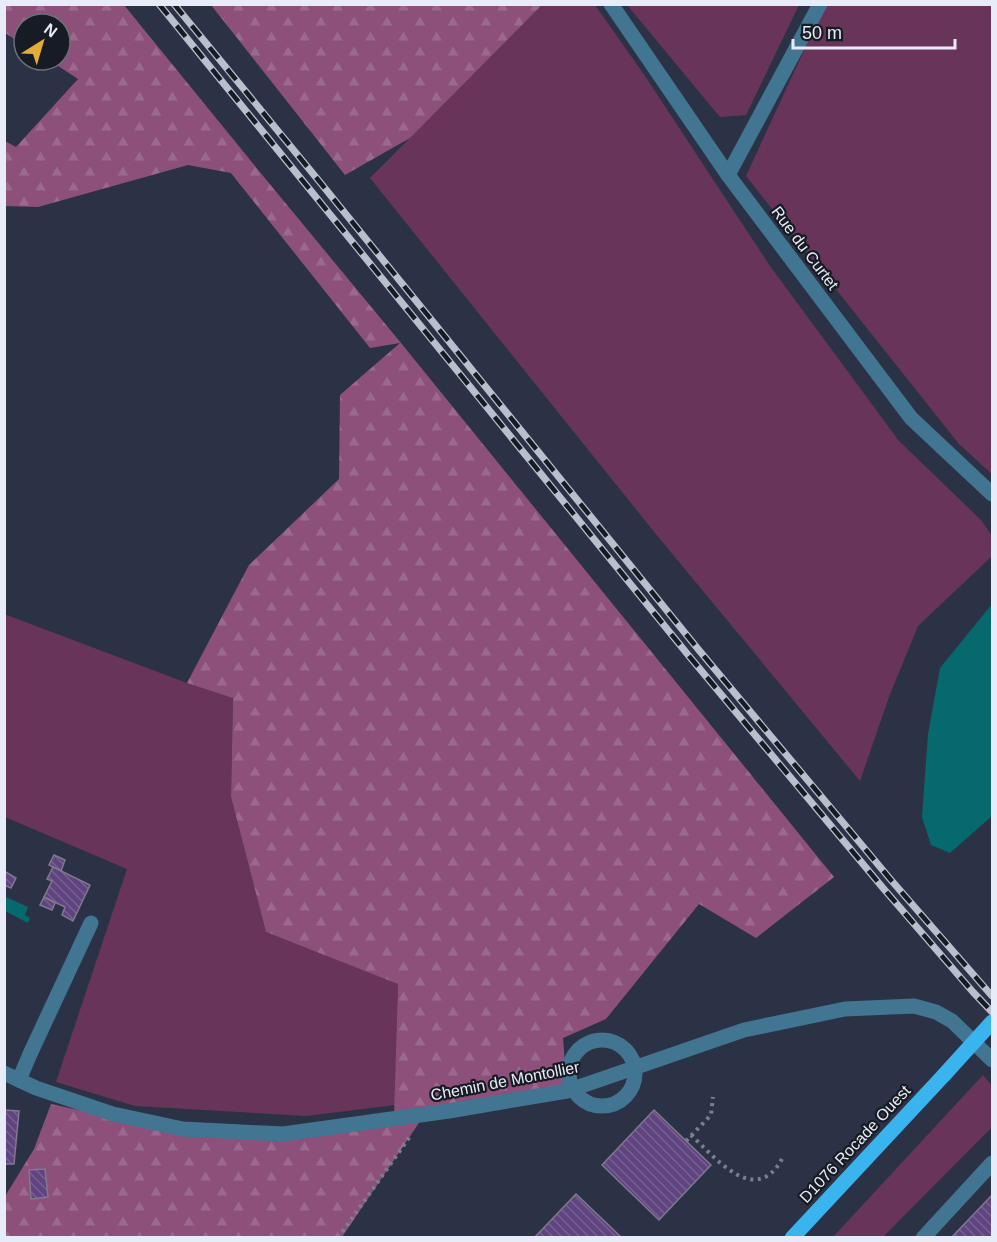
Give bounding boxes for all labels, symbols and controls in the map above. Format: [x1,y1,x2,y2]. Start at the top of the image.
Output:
north arrow [12,12,72,72]
scale bar [793,12,955,50]
text: N [41,20,60,41]
text: 50 m [802,23,842,43]
street label: Rue du Curtet [768,203,842,293]
street label: Chemin de Montollier [429,1058,581,1104]
street label: D1076 Rocade Ouest [796,1082,914,1206]

